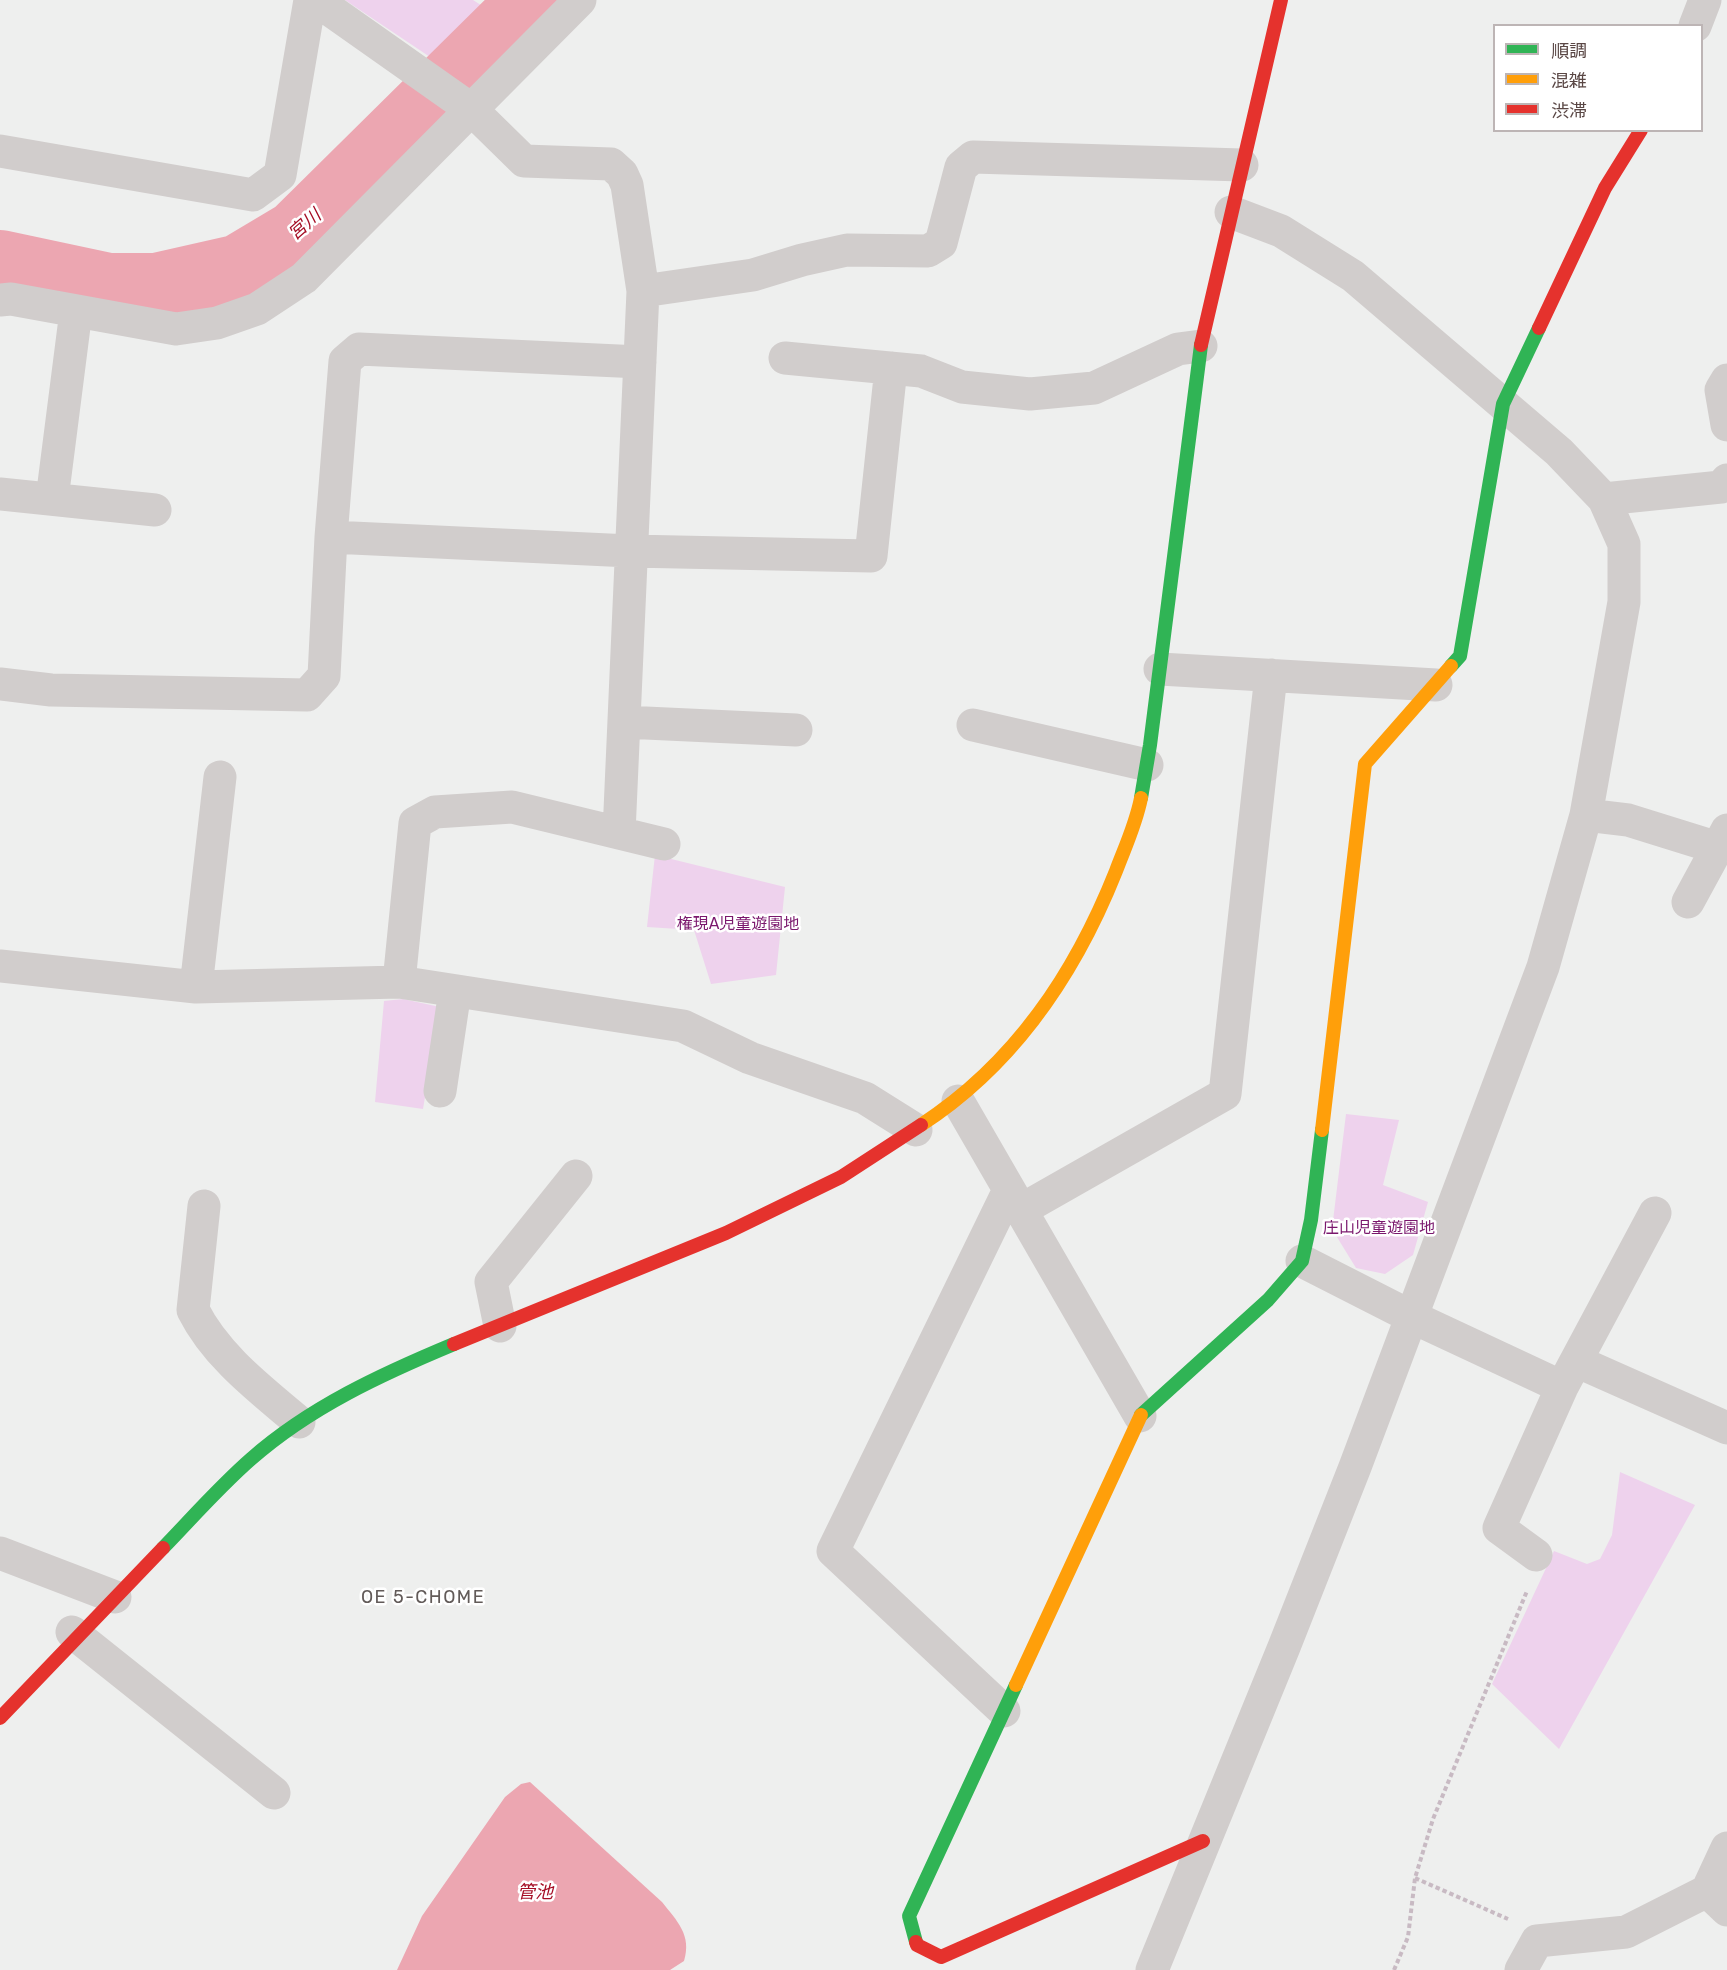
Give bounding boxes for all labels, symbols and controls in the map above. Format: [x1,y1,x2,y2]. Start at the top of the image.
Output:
legend [1493,24,1703,132]
text: 順調 [1551,40,1587,62]
text: 混雑 [1551,70,1587,92]
text: 渋滞 [1551,100,1587,122]
water label: 宮川 [284,205,326,245]
park label: 権現A児童遊園地 [677,914,799,934]
park label: 庄山児童遊園地 [1323,1218,1435,1238]
district label: OE 5-CHOME [361,1587,485,1609]
water label: 管池 [517,1882,553,1904]

